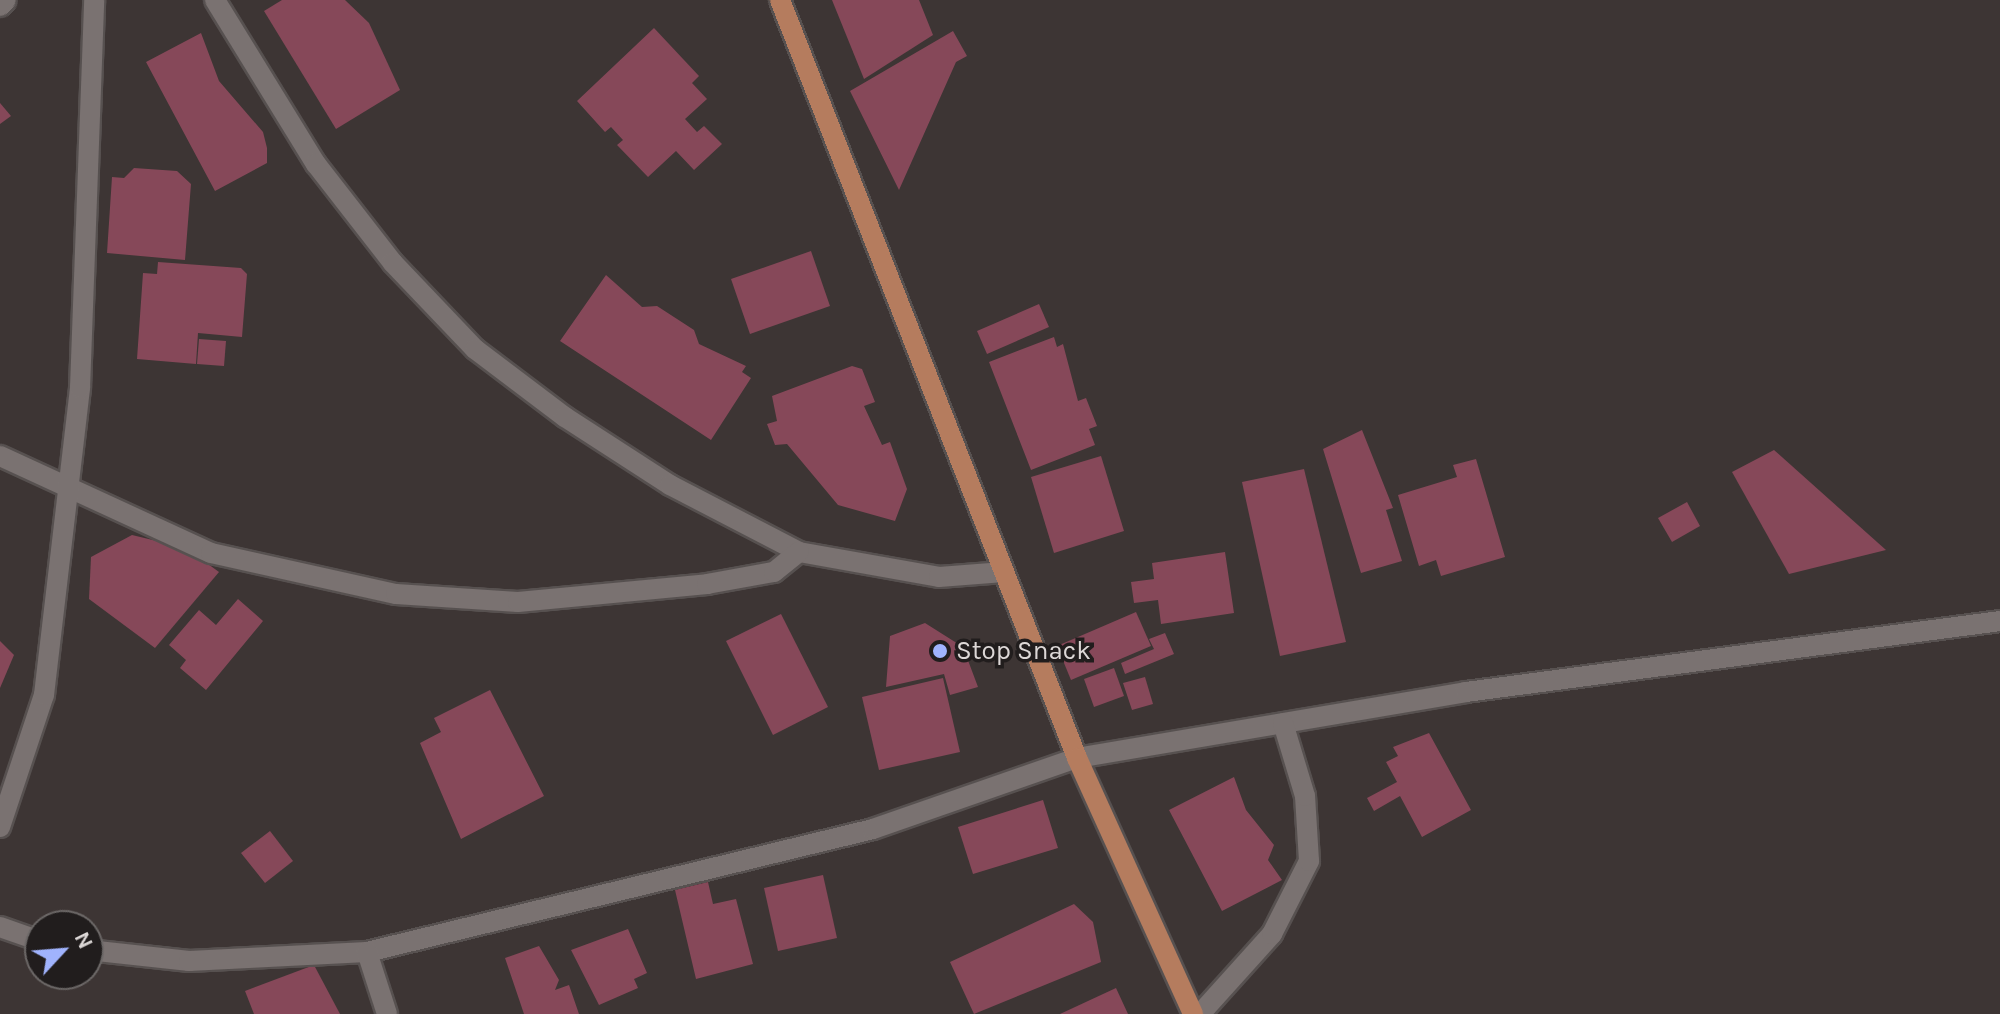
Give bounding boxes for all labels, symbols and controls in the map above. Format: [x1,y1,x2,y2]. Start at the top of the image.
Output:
place label: Stop Snack [956,635,1091,667]
marker: Stop Snack [931,642,949,660]
north arrow [24,910,104,990]
text: N [69,928,99,953]

